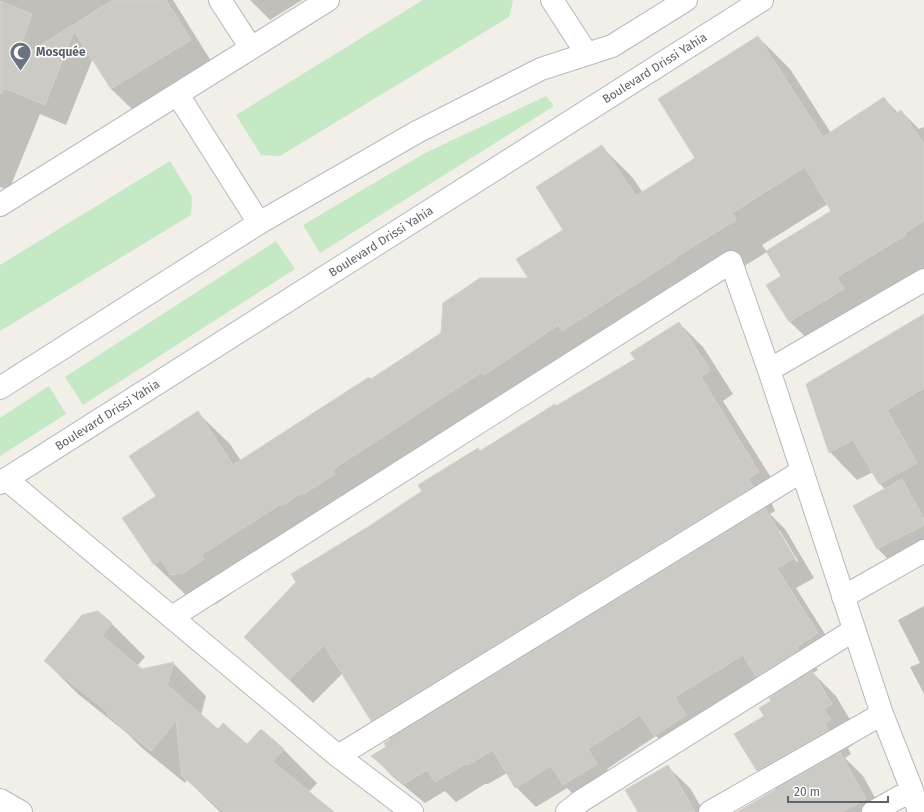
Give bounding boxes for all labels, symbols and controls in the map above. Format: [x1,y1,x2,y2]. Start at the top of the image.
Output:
street label: Boulevard Drissi Yahia [600,30,709,106]
mosque icon: Mosquée [8,39,34,72]
place label: Mosquée [36,45,86,59]
street label: Boulevard Drissi Yahia [326,203,436,280]
street label: Boulevard Drissi Yahia [53,377,162,453]
scale bar [788,778,888,804]
text: 20 m [794,785,820,799]

